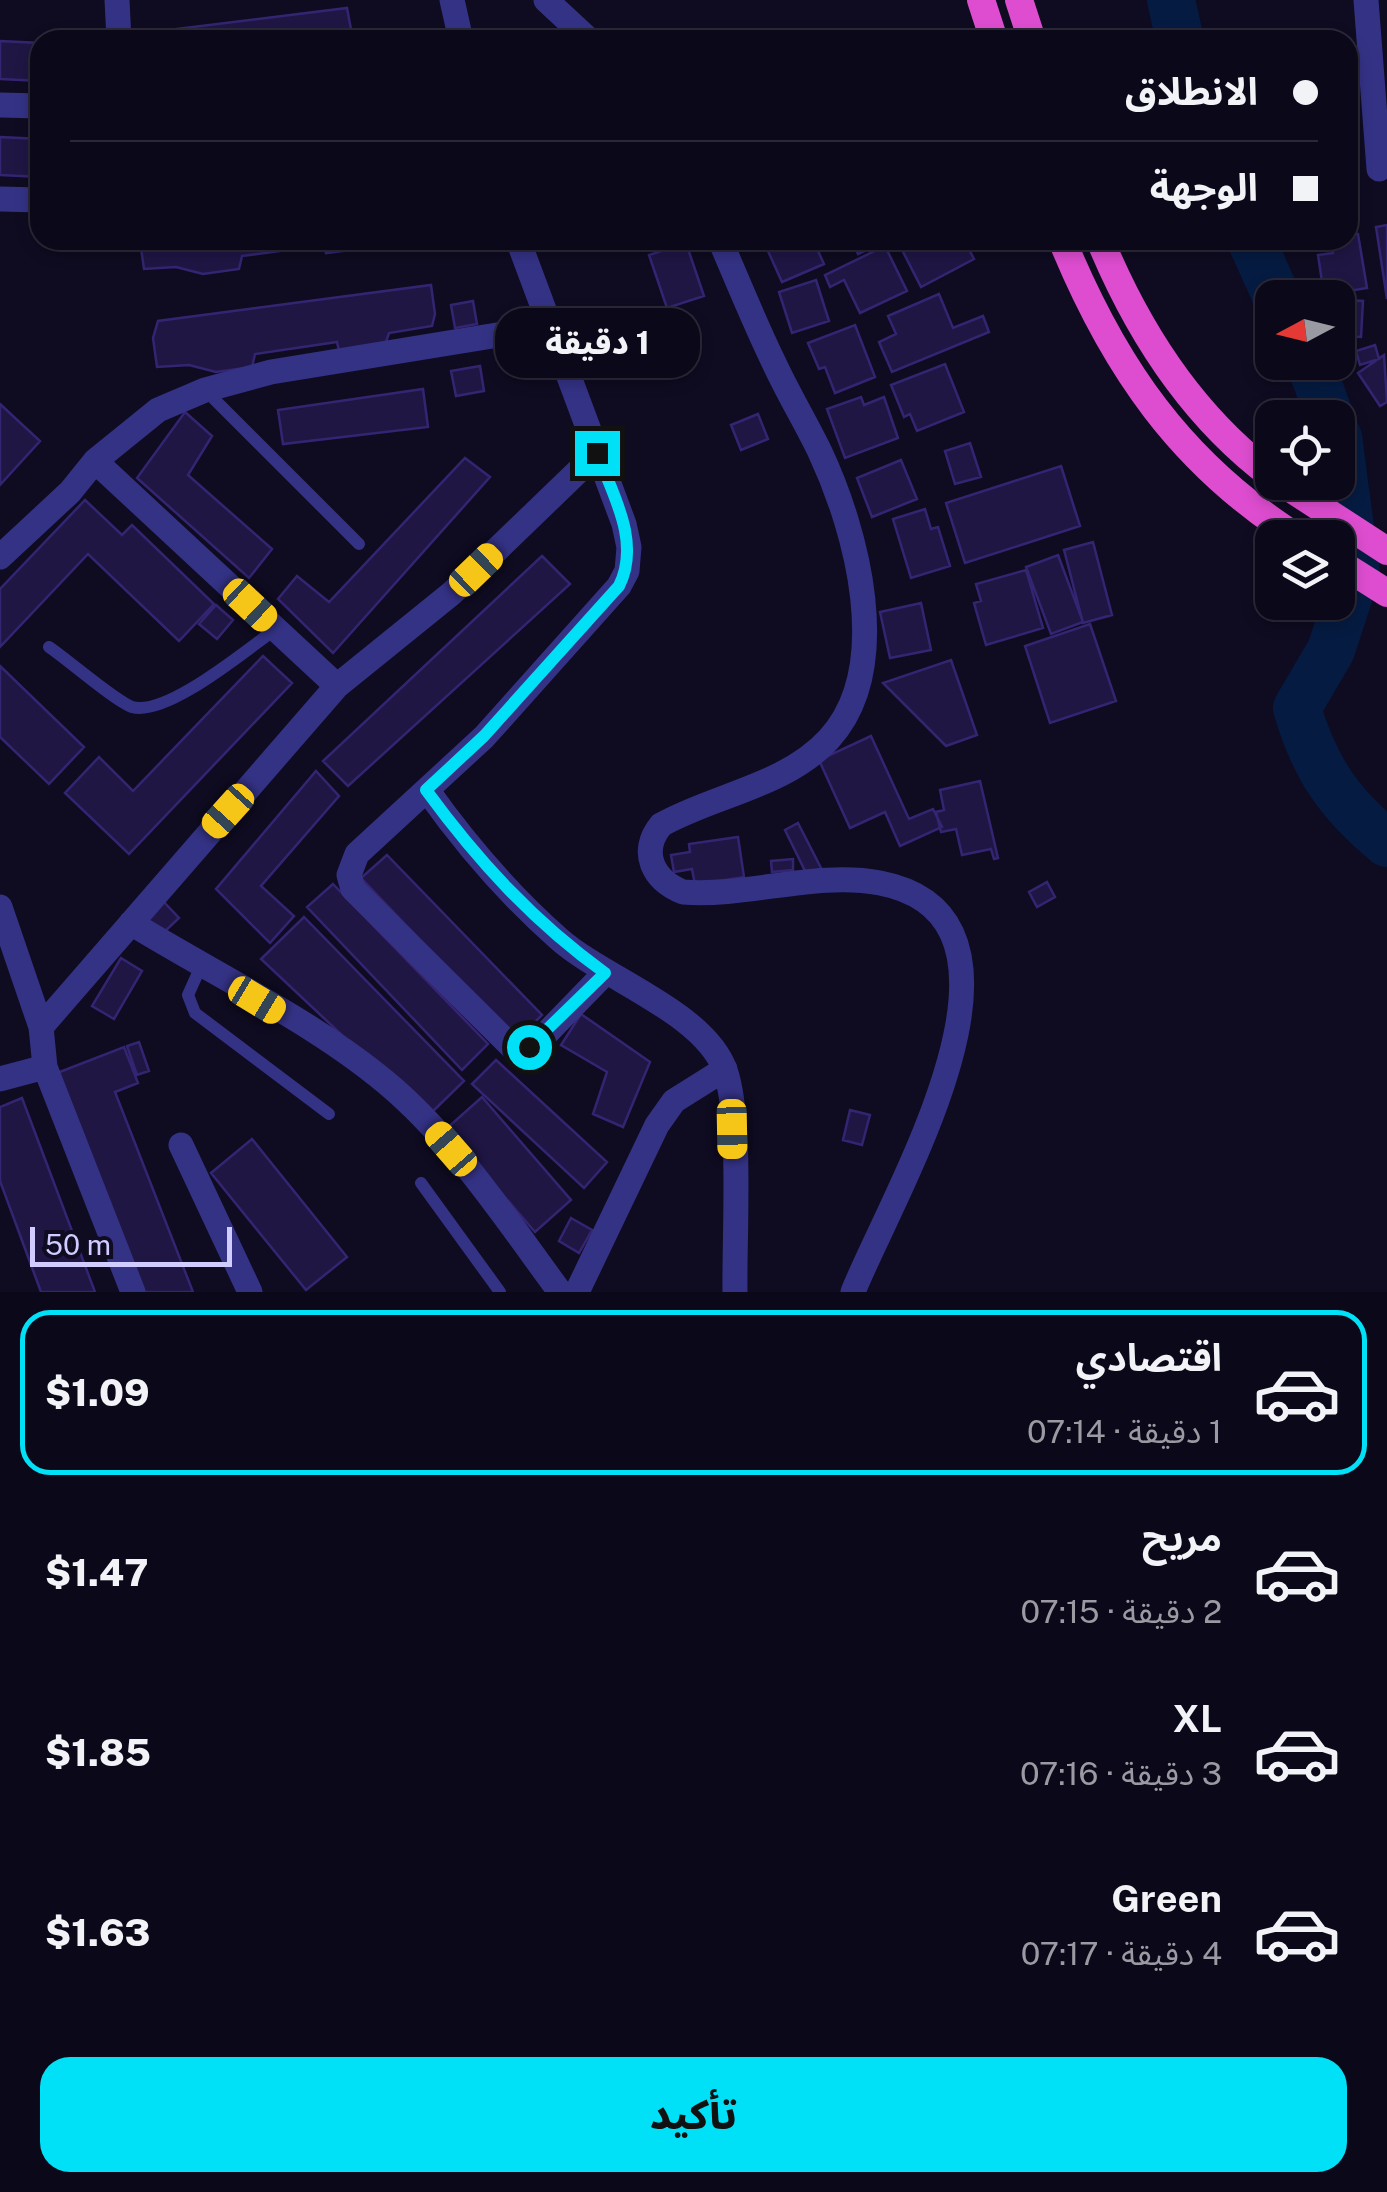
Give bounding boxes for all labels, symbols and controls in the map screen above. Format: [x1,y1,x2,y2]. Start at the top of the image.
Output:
text: الانطلاق [1125,69,1258,114]
text: الوجهة [1150,165,1258,210]
north arrow [1255,280,1355,380]
map controls [1255,280,1355,620]
callout: 1 دقيقة [494,308,700,378]
text: 1 دقيقة [545,324,650,361]
button: locate [1255,400,1355,500]
route end [575,431,620,476]
button: layers [1255,520,1355,620]
car [444,538,508,602]
car [218,574,282,636]
car [197,779,259,843]
car [224,972,290,1028]
route start [507,1025,552,1070]
car [716,1099,748,1159]
car [420,1117,482,1181]
scale bar [30,1222,232,1266]
text: 50 m [45,1228,111,1261]
text: اقتصادي [1076,1335,1222,1380]
icon: car [1252,1348,1342,1438]
text: $1.09 [45,1370,150,1415]
text: 1 دقيقة · 07:14 [1027,1413,1222,1450]
text: مريح [1142,1515,1222,1560]
icon: car [1252,1528,1342,1618]
text: $1.47 [45,1550,149,1595]
text: 2 دقيقة · 07:15 [1021,1593,1222,1630]
text: XL [1173,1696,1222,1741]
icon: car [1252,1708,1342,1798]
text: $1.85 [45,1730,151,1775]
text: 3 دقيقة · 07:16 [1020,1755,1222,1792]
text: Green [1111,1876,1222,1921]
icon: car [1252,1888,1342,1978]
text: $1.63 [45,1910,150,1955]
text: 4 دقيقة · 07:17 [1021,1935,1222,1972]
button: تأكيد [40,2057,1347,2172]

